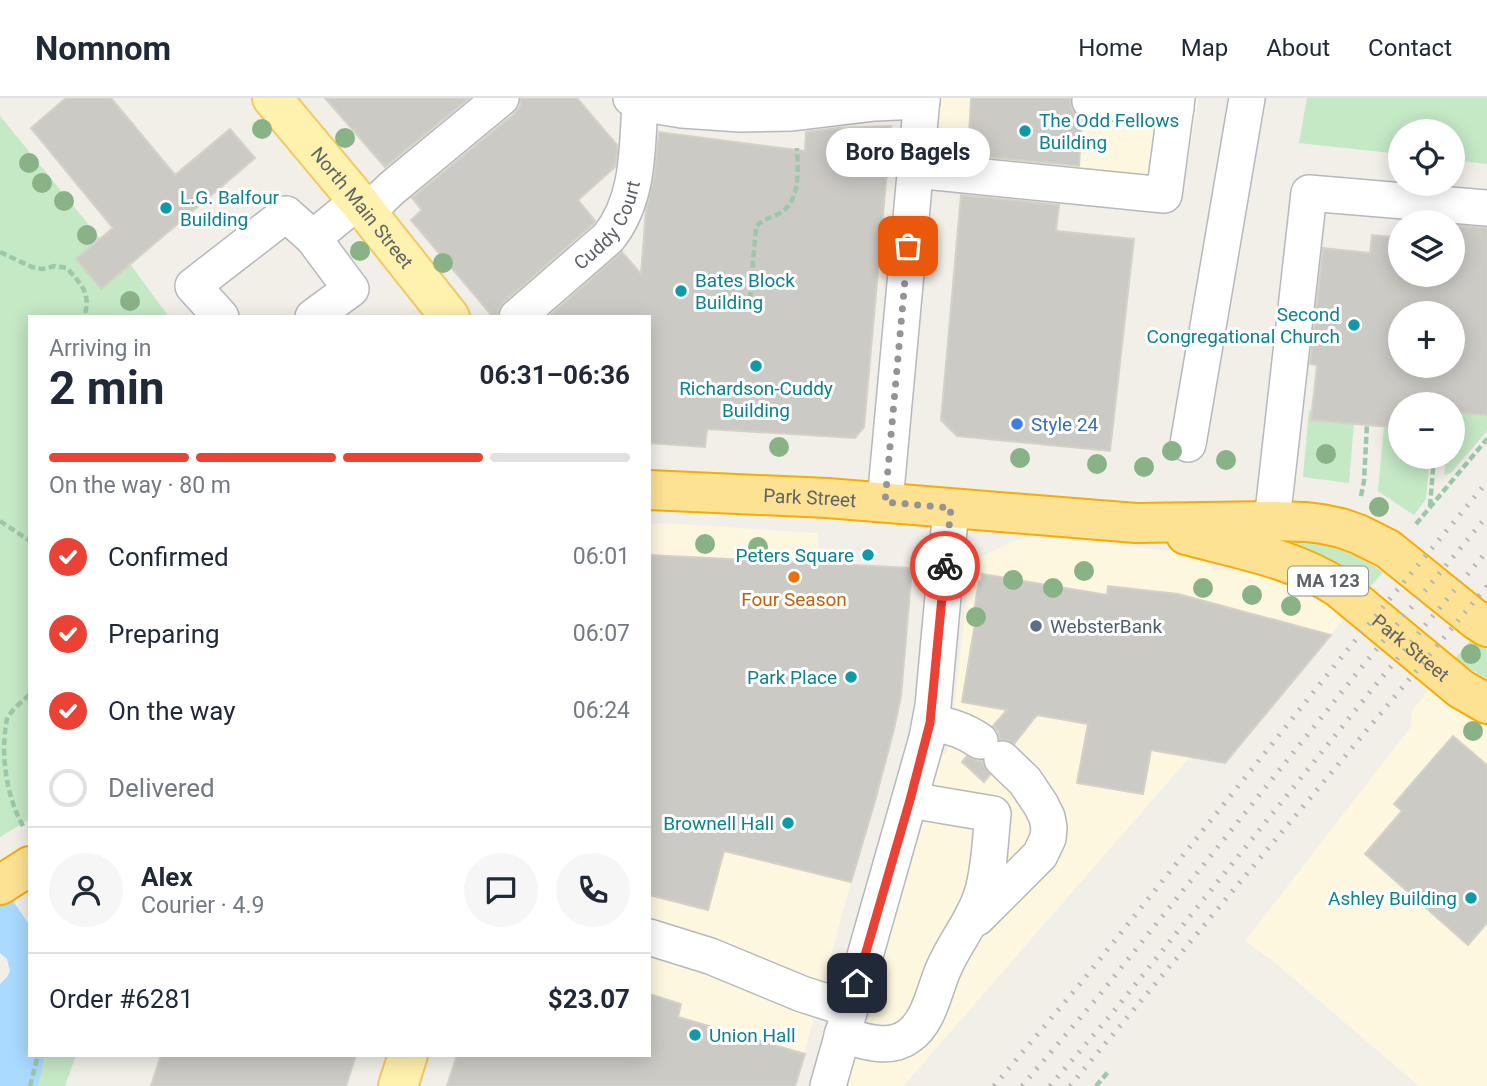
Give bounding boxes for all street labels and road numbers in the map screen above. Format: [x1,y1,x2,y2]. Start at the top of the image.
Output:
street label: North Main Street [306,143,418,273]
street label: Cuddy Court [569,179,645,275]
street label: Park Street [763,484,857,512]
road number: MA 123 [1288,566,1368,596]
street label: Park Street [1367,609,1454,686]

